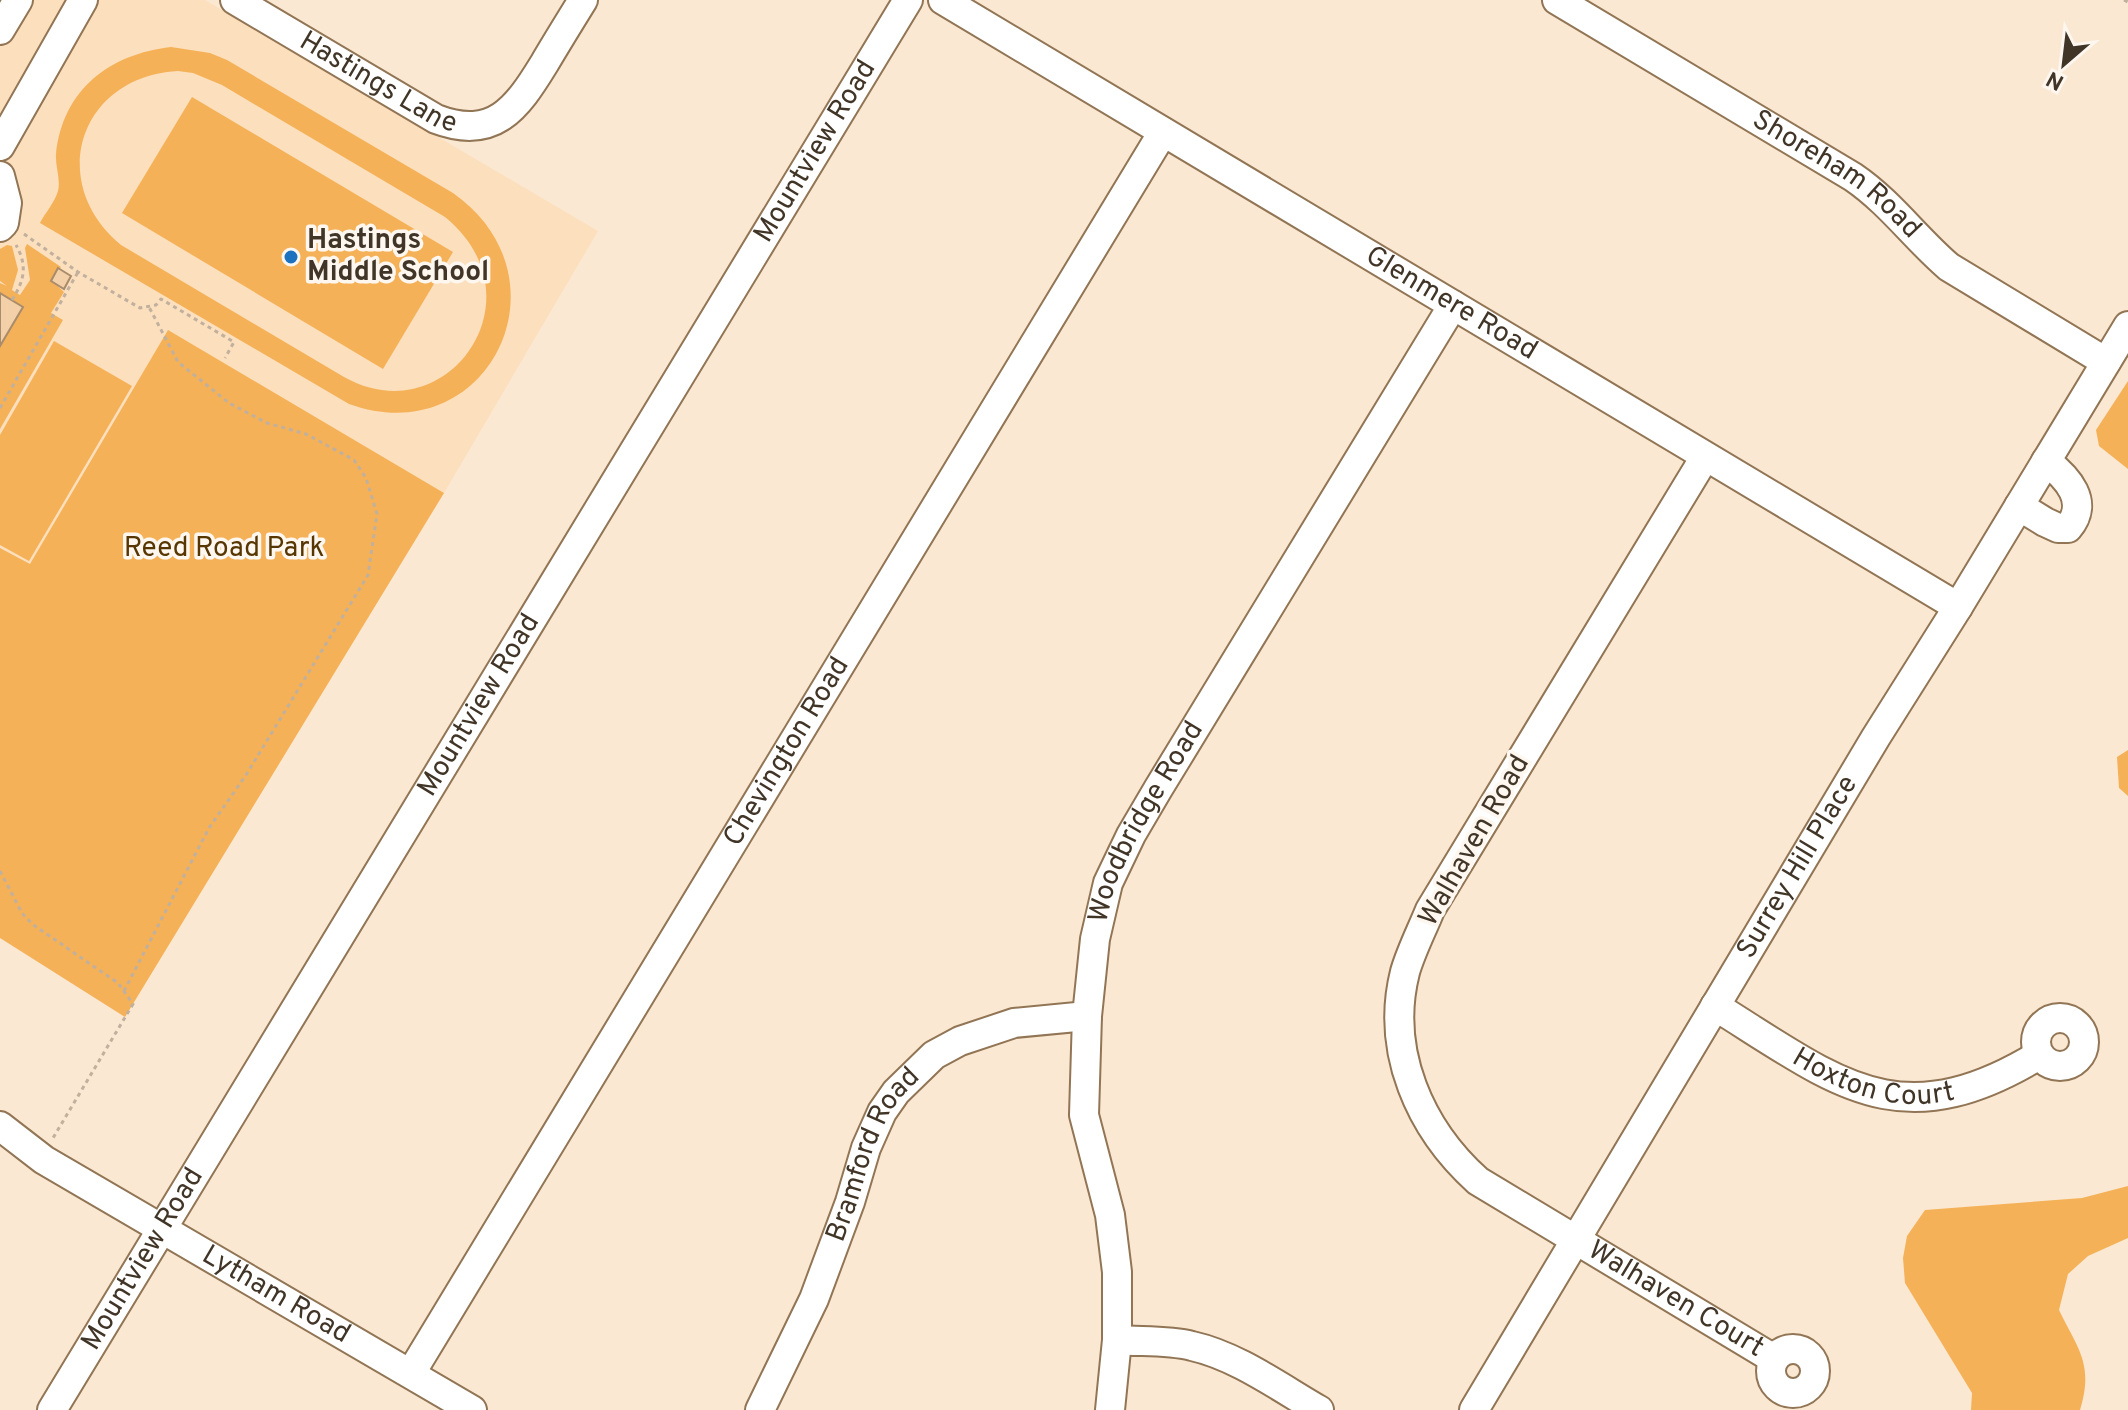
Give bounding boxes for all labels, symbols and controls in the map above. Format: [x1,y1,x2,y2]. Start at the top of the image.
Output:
street label: Hastings Lane [292,24,461,142]
north arrow [2024,24,2104,104]
street label: Mountview Road [747,54,885,250]
text: N [2042,64,2069,95]
street label: Shoreham Road [1745,103,1929,247]
place label: Hastings Middle School [307,223,489,291]
street label: Glenmere Road [1358,239,1544,369]
marker: Hastings Middle School [282,248,300,266]
park label: Reed Road Park [124,531,324,567]
street label: Mountview Road [410,608,549,804]
street label: Chevington Road [716,651,858,853]
street label: Woodbridge Road [1081,715,1213,926]
street label: Walhaven Road [1411,749,1539,933]
street label: Surrey Hill Place [1730,769,1867,966]
street label: Hoxton Court [1785,1040,1958,1115]
street label: Bramford Road [819,1060,928,1247]
street label: Mountview Road [74,1162,213,1358]
street label: Walhaven Court [1581,1233,1770,1367]
street label: Lytham Road [195,1238,356,1353]

